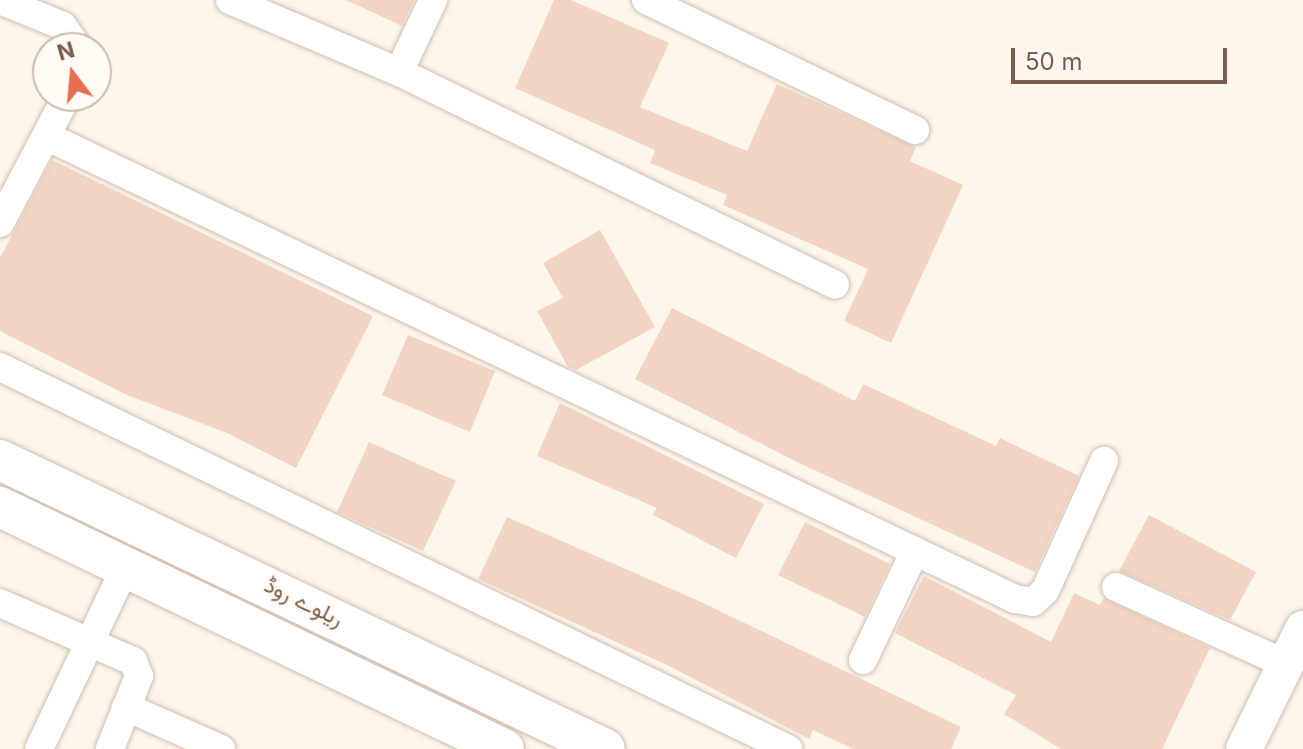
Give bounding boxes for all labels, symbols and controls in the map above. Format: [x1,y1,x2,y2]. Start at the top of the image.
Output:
north arrow [32,32,112,112]
scale bar [1015,32,1231,82]
text: N [54,36,78,66]
text: 50 m [1025,47,1083,76]
street label: ریلوے روڈ [260,572,348,632]

